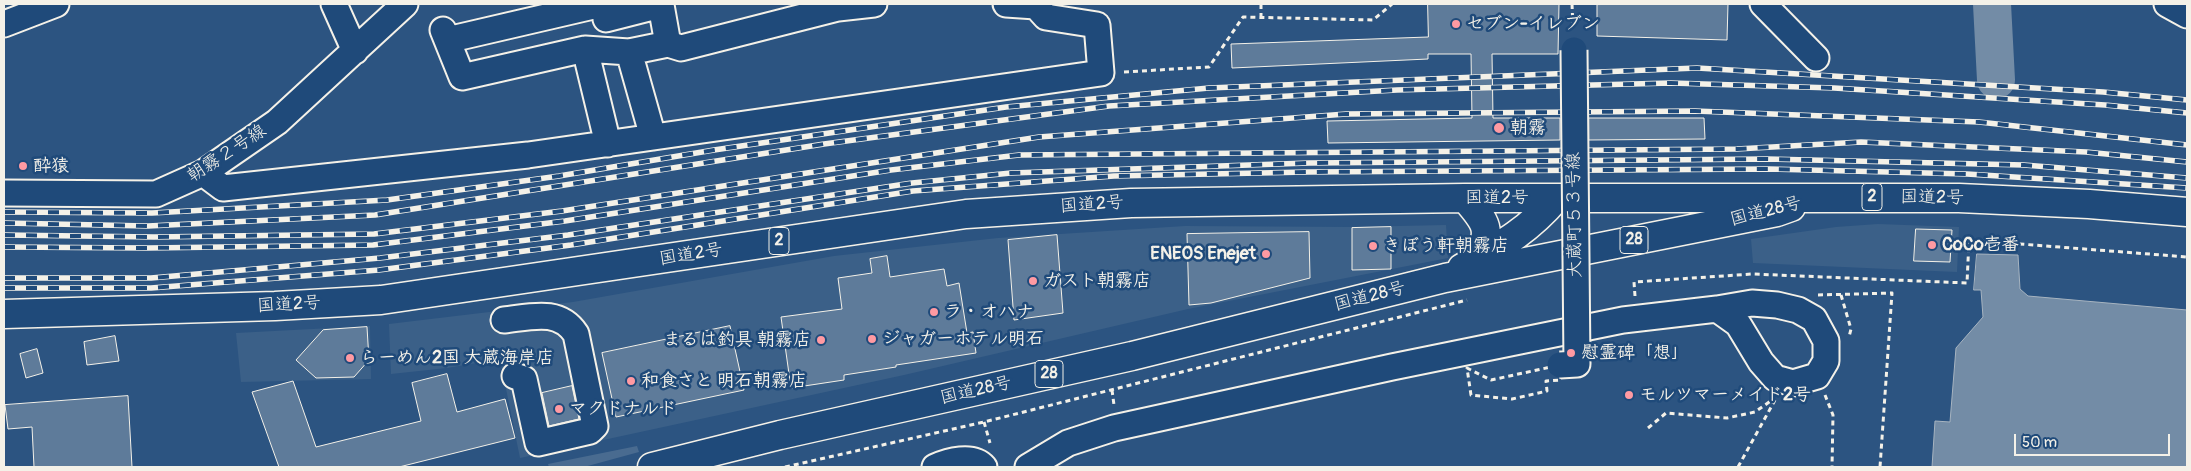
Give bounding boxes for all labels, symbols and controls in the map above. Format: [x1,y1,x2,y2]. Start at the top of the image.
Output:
place label: セブン-イレブン [1466,13,1600,35]
marker: セブン-イレブン [1450,18,1462,30]
place label: 朝霧 [1510,117,1546,139]
street label: 朝霧２号線 [183,120,271,188]
marker: 朝霧 [1492,121,1506,135]
street label: 大蔵町５３号線 [1563,152,1587,278]
place label: 酔猿 [33,155,69,177]
marker: 酔猿 [17,160,29,172]
road number: 2 [1862,183,1882,210]
street label: 国道2号 [1465,187,1529,209]
street label: 国道2号 [1900,187,1964,209]
street label: 国道2号 [1059,192,1125,218]
street label: 国道28号 [1728,193,1804,231]
road number: 28 [1620,226,1648,254]
road number: 2 [769,228,789,255]
place label: CoCo壱番 [1942,234,2020,256]
place label: きぼう軒朝霧店 [1383,235,1509,257]
street label: 国道2号 [658,239,724,271]
marker: CoCo壱番 [1926,239,1938,251]
marker: きぼう軒朝霧店 [1367,240,1379,252]
place label: ENEOS Enejet [1150,243,1256,265]
marker: ENEOS Enejet [1260,248,1272,260]
place label: ガスト朝霧店 [1043,270,1151,292]
marker: ガスト朝霧店 [1027,275,1039,287]
street label: 国道28号 [1332,278,1408,316]
street label: 国道2号 [256,293,322,317]
place label: ラ・オハナ [944,301,1034,323]
marker: ラ・オハナ [928,306,940,318]
place label: ジャガーホテル明石 [882,328,1044,350]
place label: まるは釣具 朝霧店 [663,329,811,351]
marker: ジャガーホテル明石 [866,333,878,345]
marker: まるは釣具 朝霧店 [815,334,827,346]
place label: 慰霊碑「想」 [1581,342,1689,364]
place label: らーめん2国 大蔵海岸店 [360,347,554,369]
marker: 慰霊碑「想」 [1565,347,1577,359]
marker: らーめん2国 大蔵海岸店 [344,352,356,364]
road number: 28 [1035,360,1063,388]
place label: 和食さと 明石朝霧店 [641,370,807,392]
street label: 国道28号 [938,372,1014,410]
marker: 和食さと 明石朝霧店 [625,375,637,387]
place label: モルツマーメイド2号 [1639,384,1811,406]
marker: モルツマーメイド2号 [1623,389,1635,401]
place label: マクドナルド [569,398,677,420]
marker: マクドナルド [553,403,565,415]
scale bar [2016,424,2172,456]
text: 50 m [2022,433,2057,452]

